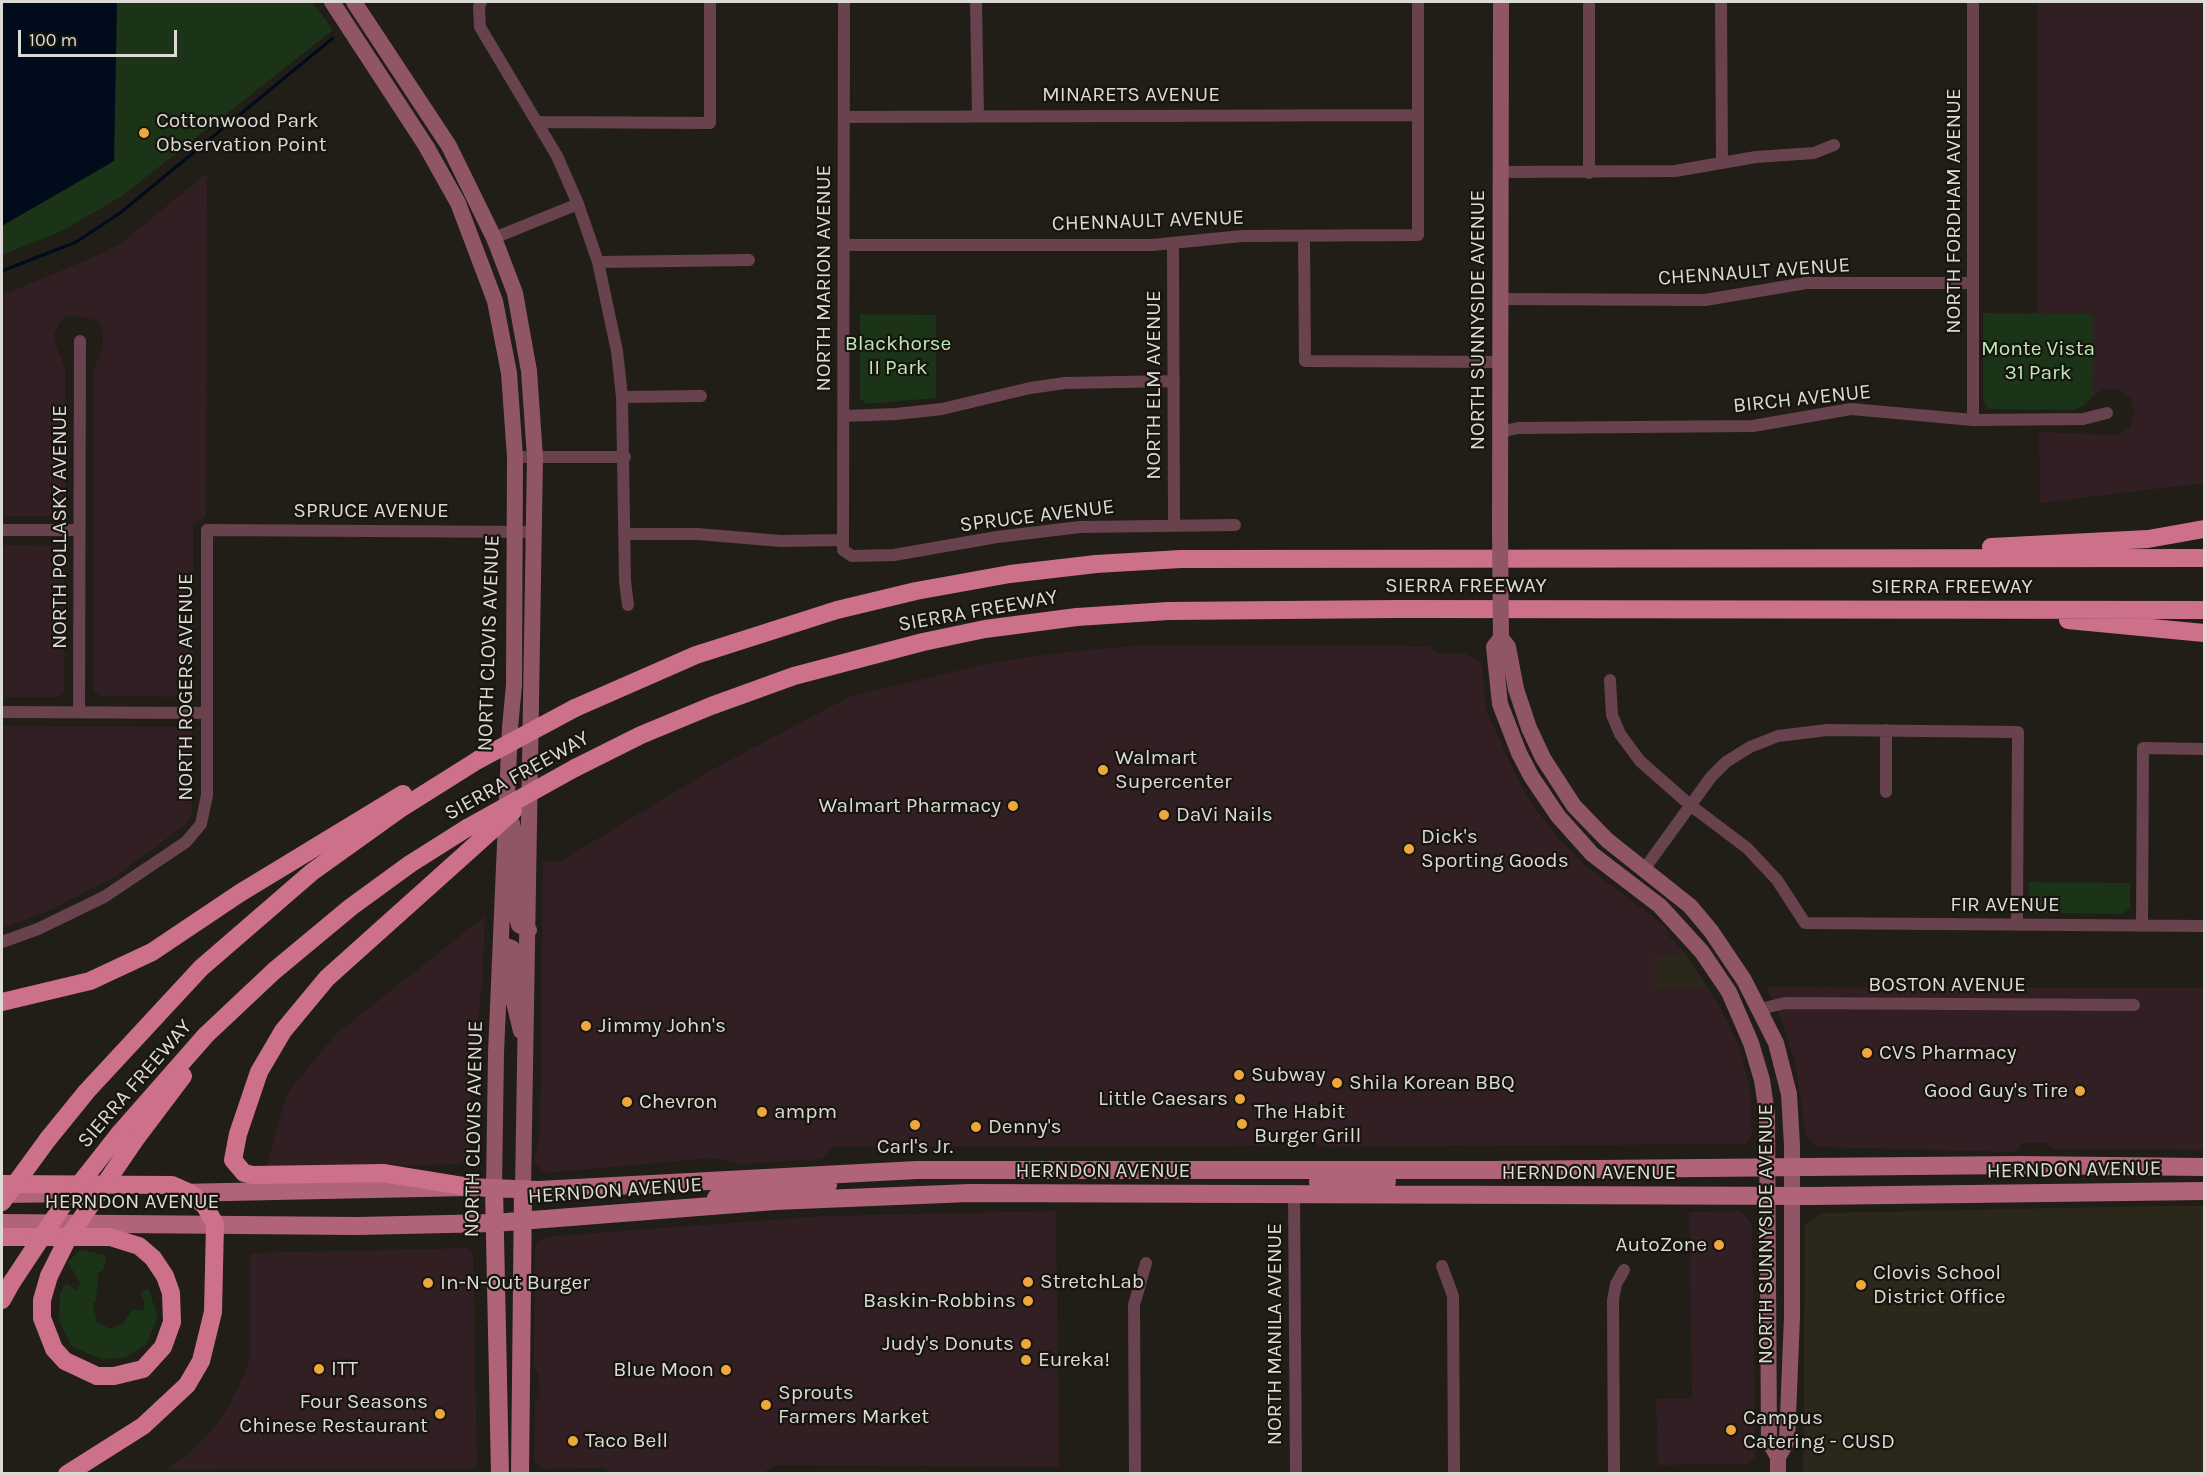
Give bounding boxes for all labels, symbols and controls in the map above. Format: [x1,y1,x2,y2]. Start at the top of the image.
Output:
scale bar [21,18,180,56]
text: 100 m [29,29,77,51]
street label: MINARETS AVENUE [1042,82,1220,108]
street label: NORTH FORDHAM AVENUE [1941,88,1967,334]
place label: Cottonwood Park Observation Point [156,108,327,158]
marker: Cottonwood Park Observation Point [137,126,151,140]
street label: NORTH MARION AVENUE [811,165,837,391]
street label: NORTH SUNNYSIDE AVENUE [1465,190,1491,450]
street label: CHENNAULT AVENUE [1051,205,1245,237]
street label: CHENNAULT AVENUE [1657,253,1851,291]
street label: NORTH ELM AVENUE [1141,290,1167,480]
park label: Blackhorse II Park [845,331,951,381]
park label: Monte Vista 31 Park [1981,336,2095,386]
street label: BIRCH AVENUE [1732,379,1872,419]
street label: NORTH POLLASKY AVENUE [47,405,73,649]
street label: SPRUCE AVENUE [958,494,1116,538]
street label: SPRUCE AVENUE [293,498,449,524]
street label: NORTH CLOVIS AVENUE [473,534,505,752]
street label: NORTH ROGERS AVENUE [173,573,199,801]
street label: SIERRA FREEWAY [1385,573,1547,599]
street label: SIERRA FREEWAY [1871,574,2033,600]
street label: SIERRA FREEWAY [896,585,1060,637]
street label: SIERRA FREEWAY [440,726,594,826]
place label: Walmart Supercenter [1115,745,1232,795]
marker: Walmart Supercenter [1096,763,1110,777]
place label: Walmart Pharmacy [819,793,1001,819]
marker: Walmart Pharmacy [1006,799,1020,813]
place label: DaVi Nails [1176,802,1273,828]
marker: DaVi Nails [1157,808,1171,822]
place label: Dick's Sporting Goods [1421,824,1569,874]
marker: Dick's Sporting Goods [1402,842,1416,856]
street label: FIR AVENUE [1950,892,2060,918]
street label: BOSTON AVENUE [1868,972,2026,998]
place label: Jimmy John's [598,1013,726,1039]
street label: SIERRA FREEWAY [72,1015,198,1153]
marker: Jimmy John's [579,1019,593,1033]
street label: NORTH CLOVIS AVENUE [460,1020,488,1238]
place label: CVS Pharmacy [1879,1040,2017,1066]
marker: CVS Pharmacy [1860,1046,1874,1060]
place label: Subway [1251,1062,1325,1088]
marker: Subway [1232,1068,1246,1082]
place label: Shila Korean BBQ [1349,1070,1515,1096]
marker: Shila Korean BBQ [1330,1076,1344,1090]
place label: Good Guy's Tire [1924,1078,2068,1104]
marker: Good Guy's Tire [2073,1084,2087,1098]
place label: Little Caesars [1098,1086,1228,1112]
place label: Chevron [639,1089,718,1115]
marker: Little Caesars [1233,1092,1247,1106]
marker: Chevron [620,1095,634,1109]
place label: ampm [774,1099,837,1125]
place label: The Habit Burger Grill [1254,1099,1361,1149]
street label: NORTH SUNNYSIDE AVENUE [1753,1104,1779,1364]
marker: ampm [755,1105,769,1119]
place label: Denny's [988,1114,1062,1140]
marker: The Habit Burger Grill [1235,1117,1249,1131]
marker: Carl's Jr. [908,1118,922,1132]
marker: Denny's [969,1120,983,1134]
place label: Carl's Jr. [877,1134,953,1160]
street label: HERNDON AVENUE [1986,1156,2162,1184]
street label: HERNDON AVENUE [1016,1158,1190,1184]
street label: HERNDON AVENUE [1502,1160,1676,1186]
street label: HERNDON AVENUE [527,1172,703,1210]
street label: HERNDON AVENUE [45,1189,219,1215]
street label: NORTH MANILA AVENUE [1262,1223,1288,1445]
place label: AutoZone [1615,1232,1707,1258]
marker: AutoZone [1712,1238,1726,1252]
place label: Clovis School District Office [1873,1260,2005,1310]
place label: StretchLab [1040,1269,1144,1295]
place label: In-N-Out Burger [440,1270,590,1296]
marker: StretchLab [1021,1275,1035,1289]
marker: In-N-Out Burger [421,1276,435,1290]
marker: Clovis School District Office [1854,1278,1868,1292]
place label: Baskin-Robbins [863,1288,1016,1314]
marker: Baskin-Robbins [1021,1294,1035,1308]
place label: Judy's Donuts [882,1331,1014,1357]
marker: Judy's Donuts [1019,1337,1033,1351]
place label: Eureka! [1038,1347,1110,1373]
marker: Eureka! [1019,1353,1033,1367]
place label: ITT [331,1356,358,1382]
place label: Blue Moon [613,1357,714,1383]
marker: ITT [312,1362,326,1376]
marker: Blue Moon [719,1363,733,1377]
place label: Sprouts Farmers Market [778,1380,929,1430]
place label: Four Seasons Chinese Restaurant [239,1389,428,1439]
marker: Sprouts Farmers Market [759,1398,773,1412]
place label: Campus Catering - CUSD [1743,1405,1895,1455]
marker: Four Seasons Chinese Restaurant [433,1407,447,1421]
marker: Campus Catering - CUSD [1724,1423,1738,1437]
place label: Taco Bell [585,1428,668,1454]
marker: Taco Bell [566,1434,580,1448]

